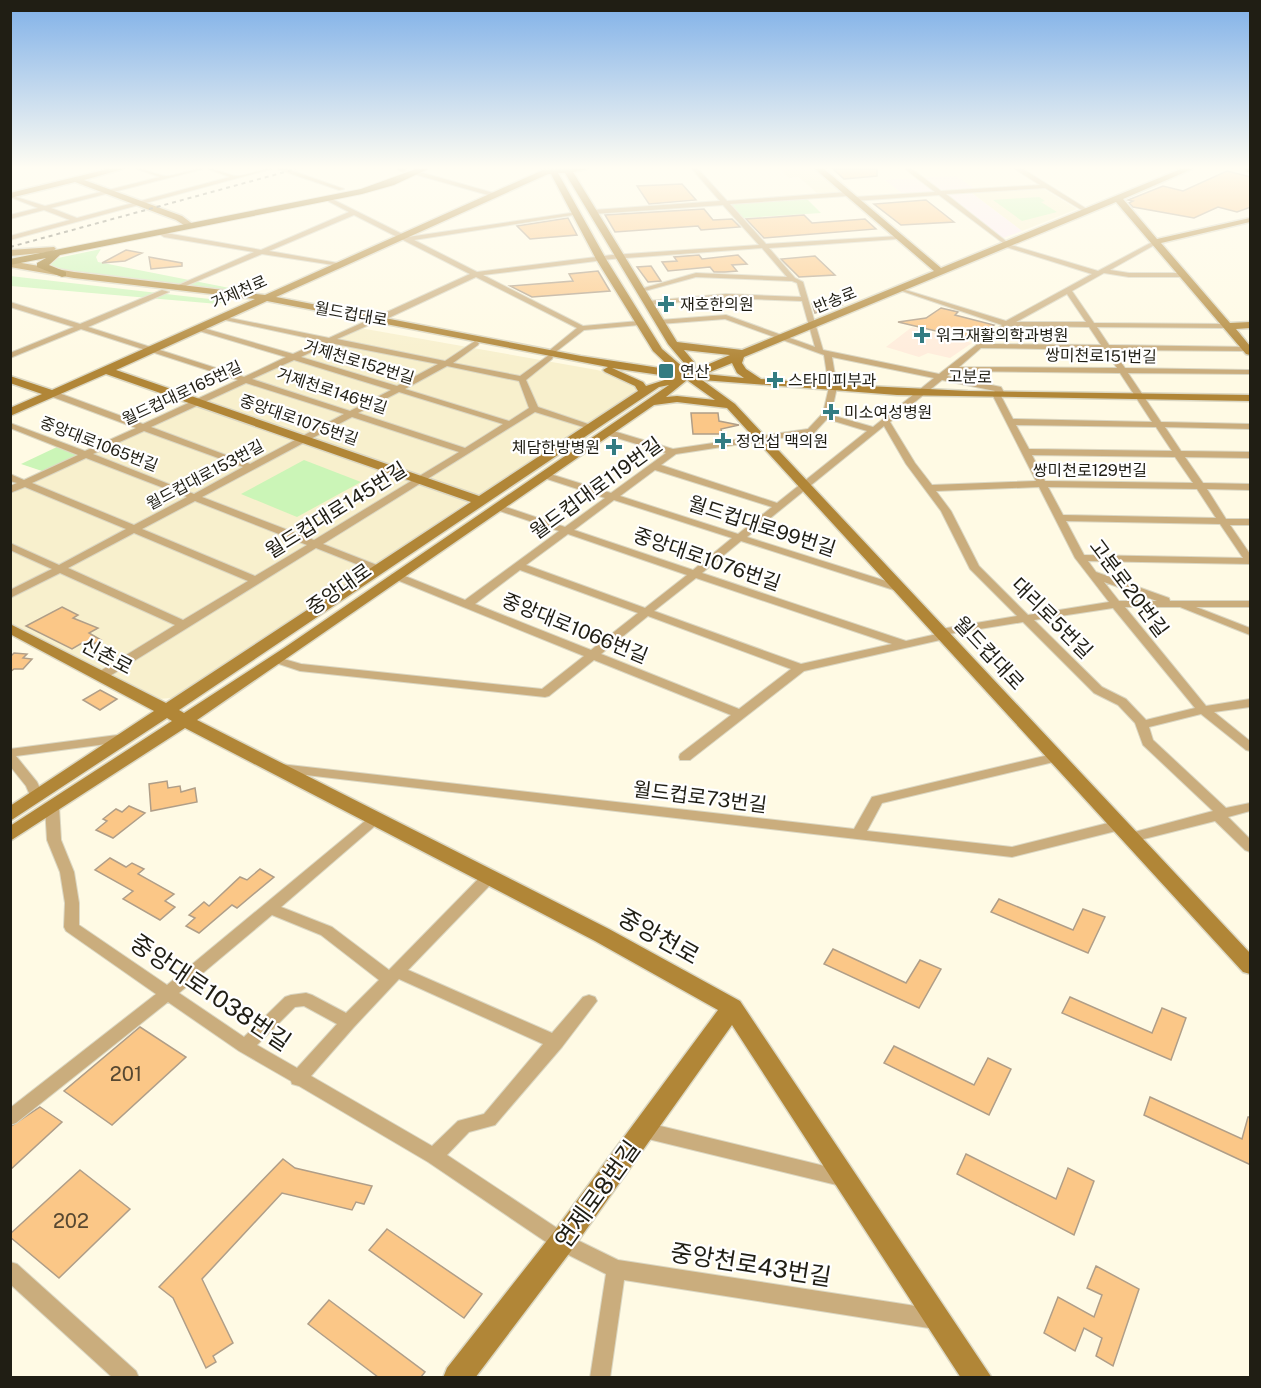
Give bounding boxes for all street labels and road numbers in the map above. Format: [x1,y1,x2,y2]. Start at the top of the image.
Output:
street label: 거제천로 [208,271,270,313]
street label: 반송로 [811,283,859,317]
street label: 월드컵대로 [313,298,389,330]
street label: 거제천로152번길 [301,336,417,388]
street label: 쌍미천로151번길 [1045,346,1157,366]
street label: 월드컵대로165번길 [119,357,245,429]
street label: 거제천로146번길 [274,364,390,418]
street label: 고분로 [948,367,993,387]
street label: 중앙대로1075번길 [237,391,361,449]
street label: 중앙대로1065번길 [37,413,161,475]
street label: 월드컵대로119번길 [525,432,667,544]
street label: 월드컵대로153번길 [143,436,267,514]
street label: 월드컵대로145번길 [261,457,411,563]
street label: 쌍미천로129번길 [1033,461,1147,480]
street label: 월드컵대로99번길 [685,491,839,561]
street label: 중앙대로1076번길 [630,523,784,595]
street label: 고분로20번길 [1084,534,1174,642]
street label: 중앙대로 [302,558,376,620]
street label: 대리로5번길 [1006,572,1098,664]
street label: 중앙대로1066번길 [498,588,652,668]
street label: 월드컵대로 [949,611,1029,695]
street label: 신촌로 [77,632,137,680]
street label: 월드컵로73번길 [632,777,768,817]
street label: 중앙천로 [614,902,704,970]
street label: 중앙대로1038번길 [126,928,296,1056]
street label: 연제로8번길 [549,1135,645,1253]
street label: 중앙천로43번길 [668,1237,834,1291]

